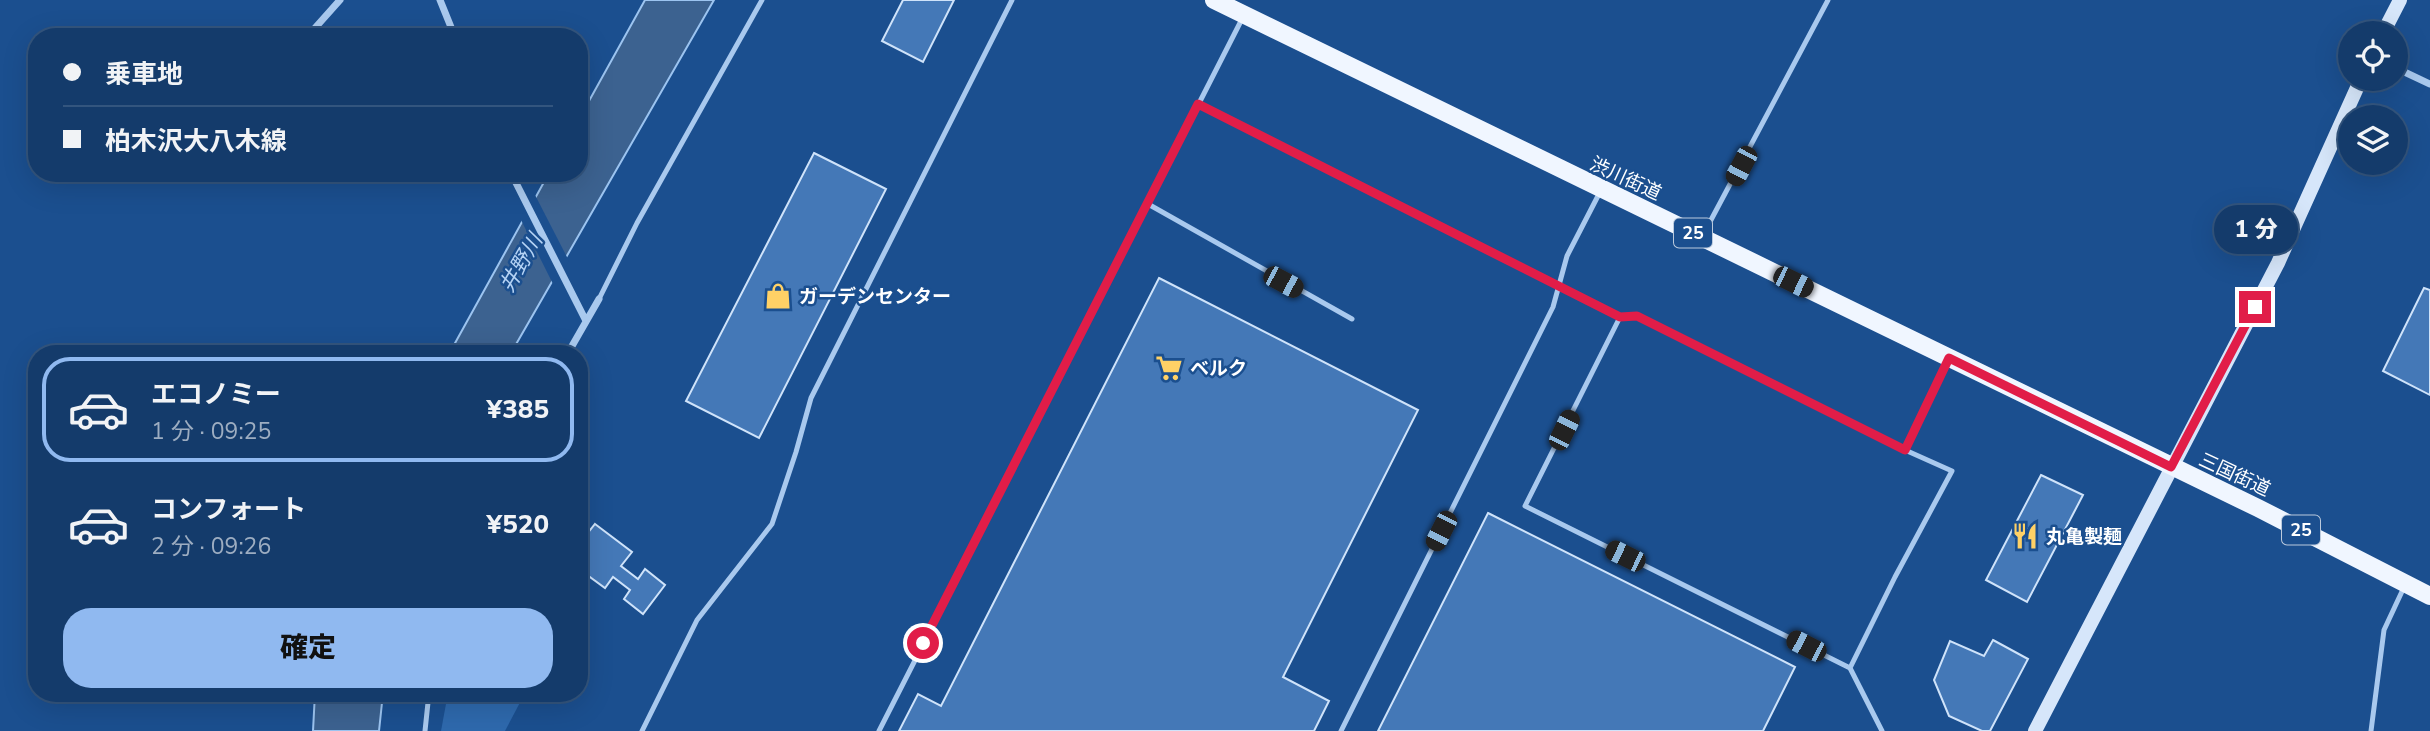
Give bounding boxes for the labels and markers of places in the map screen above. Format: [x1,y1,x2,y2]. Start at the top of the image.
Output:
shop icon: ガーデンセンター [763,281,793,311]
place label: ガーデンセンター [799,284,951,310]
supermarket icon: ベルク [1154,353,1184,383]
place label: ベルク [1190,356,1247,382]
restaurant icon: 丸亀製麺 [2010,521,2040,551]
place label: 丸亀製麺 [2046,524,2122,550]

